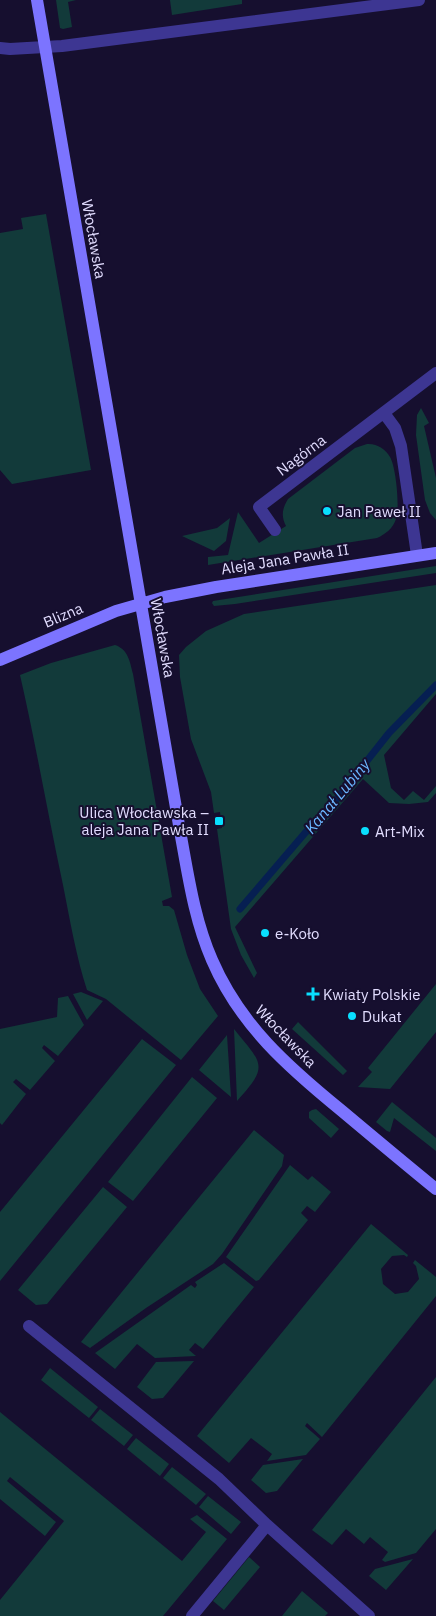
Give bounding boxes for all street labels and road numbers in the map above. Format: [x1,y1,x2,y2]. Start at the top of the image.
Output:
street label: Włocławska [78,198,110,280]
street label: Nagórna [273,430,329,480]
street label: Aleja Jana Pawła II [220,540,350,578]
street label: Włocławska [147,597,179,679]
street label: Blizna [40,598,86,632]
street label: Włocławska [251,1001,321,1071]

